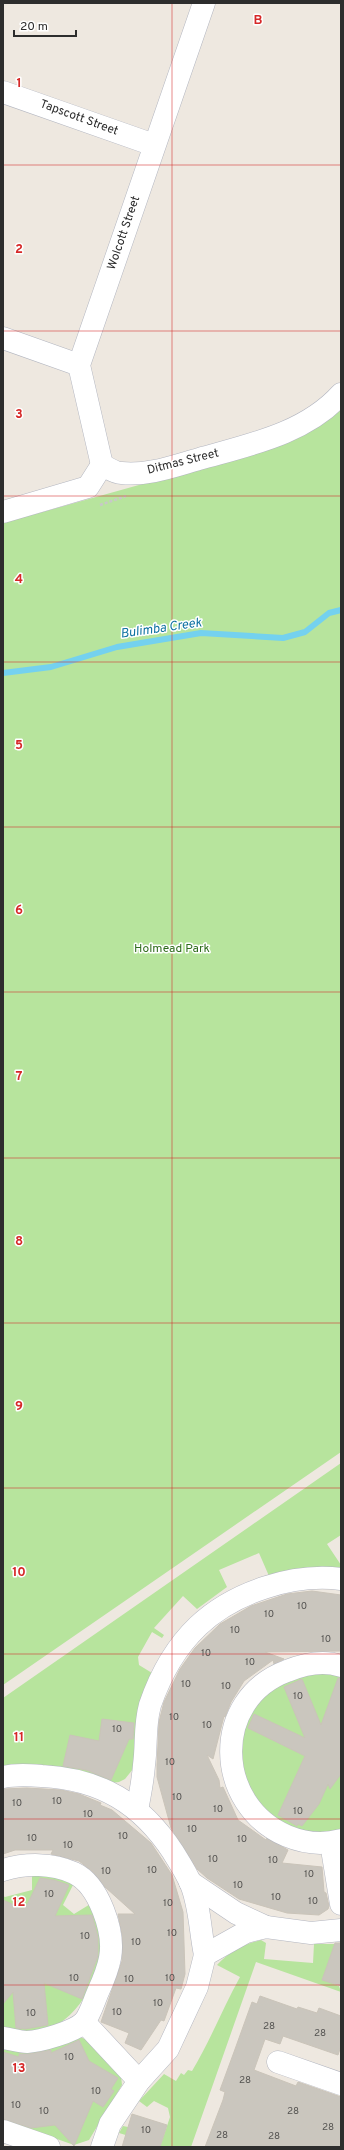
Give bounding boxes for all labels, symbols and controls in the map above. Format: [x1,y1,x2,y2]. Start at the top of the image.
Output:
scale bar [14,12,76,38]
text: B [254,13,263,29]
text: 20 m [20,19,48,35]
text: 1 [16,76,22,92]
street label: Tapscott Street [38,96,120,140]
street label: Wolcott Street [104,194,144,272]
text: 2 [15,242,23,258]
text: 3 [15,407,23,423]
street label: Ditmas Street [145,445,221,479]
text: 4 [15,572,23,588]
water label: Bulimba Creek [119,615,203,643]
text: 5 [15,738,23,754]
text: 6 [15,903,23,919]
park label: Holmead Park [134,941,210,957]
text: 7 [16,1069,23,1085]
text: 8 [15,1234,23,1250]
text: 9 [15,1399,23,1415]
text: 10 [12,1565,26,1581]
house number: 10 [297,1600,307,1613]
house number: 10 [264,1608,274,1621]
house number: 10 [230,1624,240,1637]
house number: 10 [321,1633,331,1646]
house number: 10 [201,1647,211,1660]
house number: 10 [245,1656,255,1669]
house number: 10 [181,1678,191,1691]
house number: 10 [221,1680,231,1693]
house number: 10 [293,1690,303,1703]
house number: 10 [169,1711,179,1724]
house number: 10 [202,1719,212,1732]
house number: 10 [112,1723,122,1736]
text: 11 [14,1730,24,1746]
house number: 10 [165,1756,175,1769]
house number: 10 [172,1791,182,1804]
house number: 10 [52,1795,62,1808]
house number: 10 [12,1797,22,1810]
house number: 10 [213,1803,223,1816]
house number: 10 [293,1805,303,1818]
house number: 10 [83,1808,93,1821]
house number: 10 [187,1823,197,1836]
house number: 10 [118,1830,128,1843]
house number: 10 [27,1832,37,1845]
house number: 10 [237,1833,247,1846]
house number: 10 [63,1839,73,1852]
house number: 10 [208,1853,218,1866]
house number: 10 [268,1854,278,1867]
house number: 10 [147,1864,157,1877]
house number: 10 [101,1865,111,1878]
house number: 10 [304,1868,314,1881]
house number: 10 [233,1879,243,1892]
house number: 10 [44,1888,54,1901]
house number: 10 [271,1891,281,1904]
text: 12 [12,1895,26,1911]
house number: 10 [308,1895,318,1908]
house number: 10 [163,1897,173,1910]
house number: 10 [167,1927,177,1940]
house number: 10 [80,1930,90,1943]
house number: 10 [131,1936,141,1949]
house number: 10 [69,1972,79,1985]
house number: 10 [165,1972,175,1985]
house number: 10 [124,1973,134,1986]
house number: 10 [153,1997,163,2010]
house number: 10 [112,2006,122,2019]
house number: 10 [26,2007,36,2020]
house number: 28 [263,2020,275,2033]
house number: 28 [314,2027,326,2040]
house number: 10 [64,2051,74,2064]
text: 13 [13,2061,26,2077]
house number: 28 [239,2074,251,2087]
house number: 10 [91,2085,101,2098]
house number: 10 [11,2099,21,2112]
house number: 10 [39,2105,49,2118]
house number: 28 [287,2105,299,2118]
house number: 28 [322,2121,334,2134]
house number: 10 [141,2124,151,2137]
house number: 28 [216,2129,228,2142]
house number: 28 [268,2130,280,2143]

